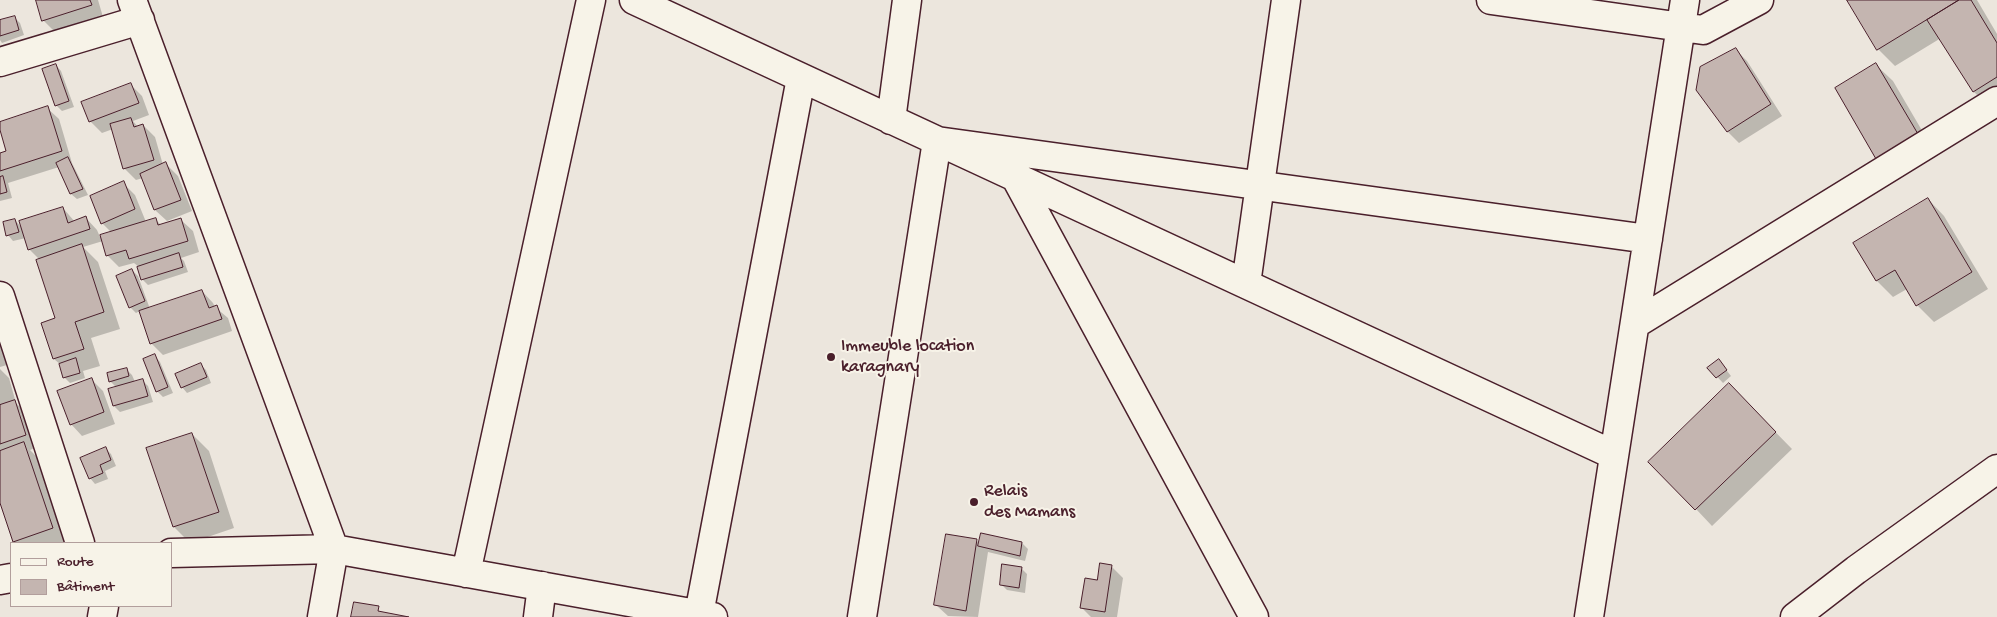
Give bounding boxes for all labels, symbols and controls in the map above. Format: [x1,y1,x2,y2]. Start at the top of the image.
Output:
place label: Immeuble location karagnary [841,336,974,378]
marker: Immeuble location karagnary [825,351,837,363]
place label: Relais des Mamans [984,481,1075,524]
marker: Relais des Mamans [968,496,980,508]
legend [10,542,172,607]
text: Route [57,553,94,571]
text: Bâtiment [57,578,114,596]

